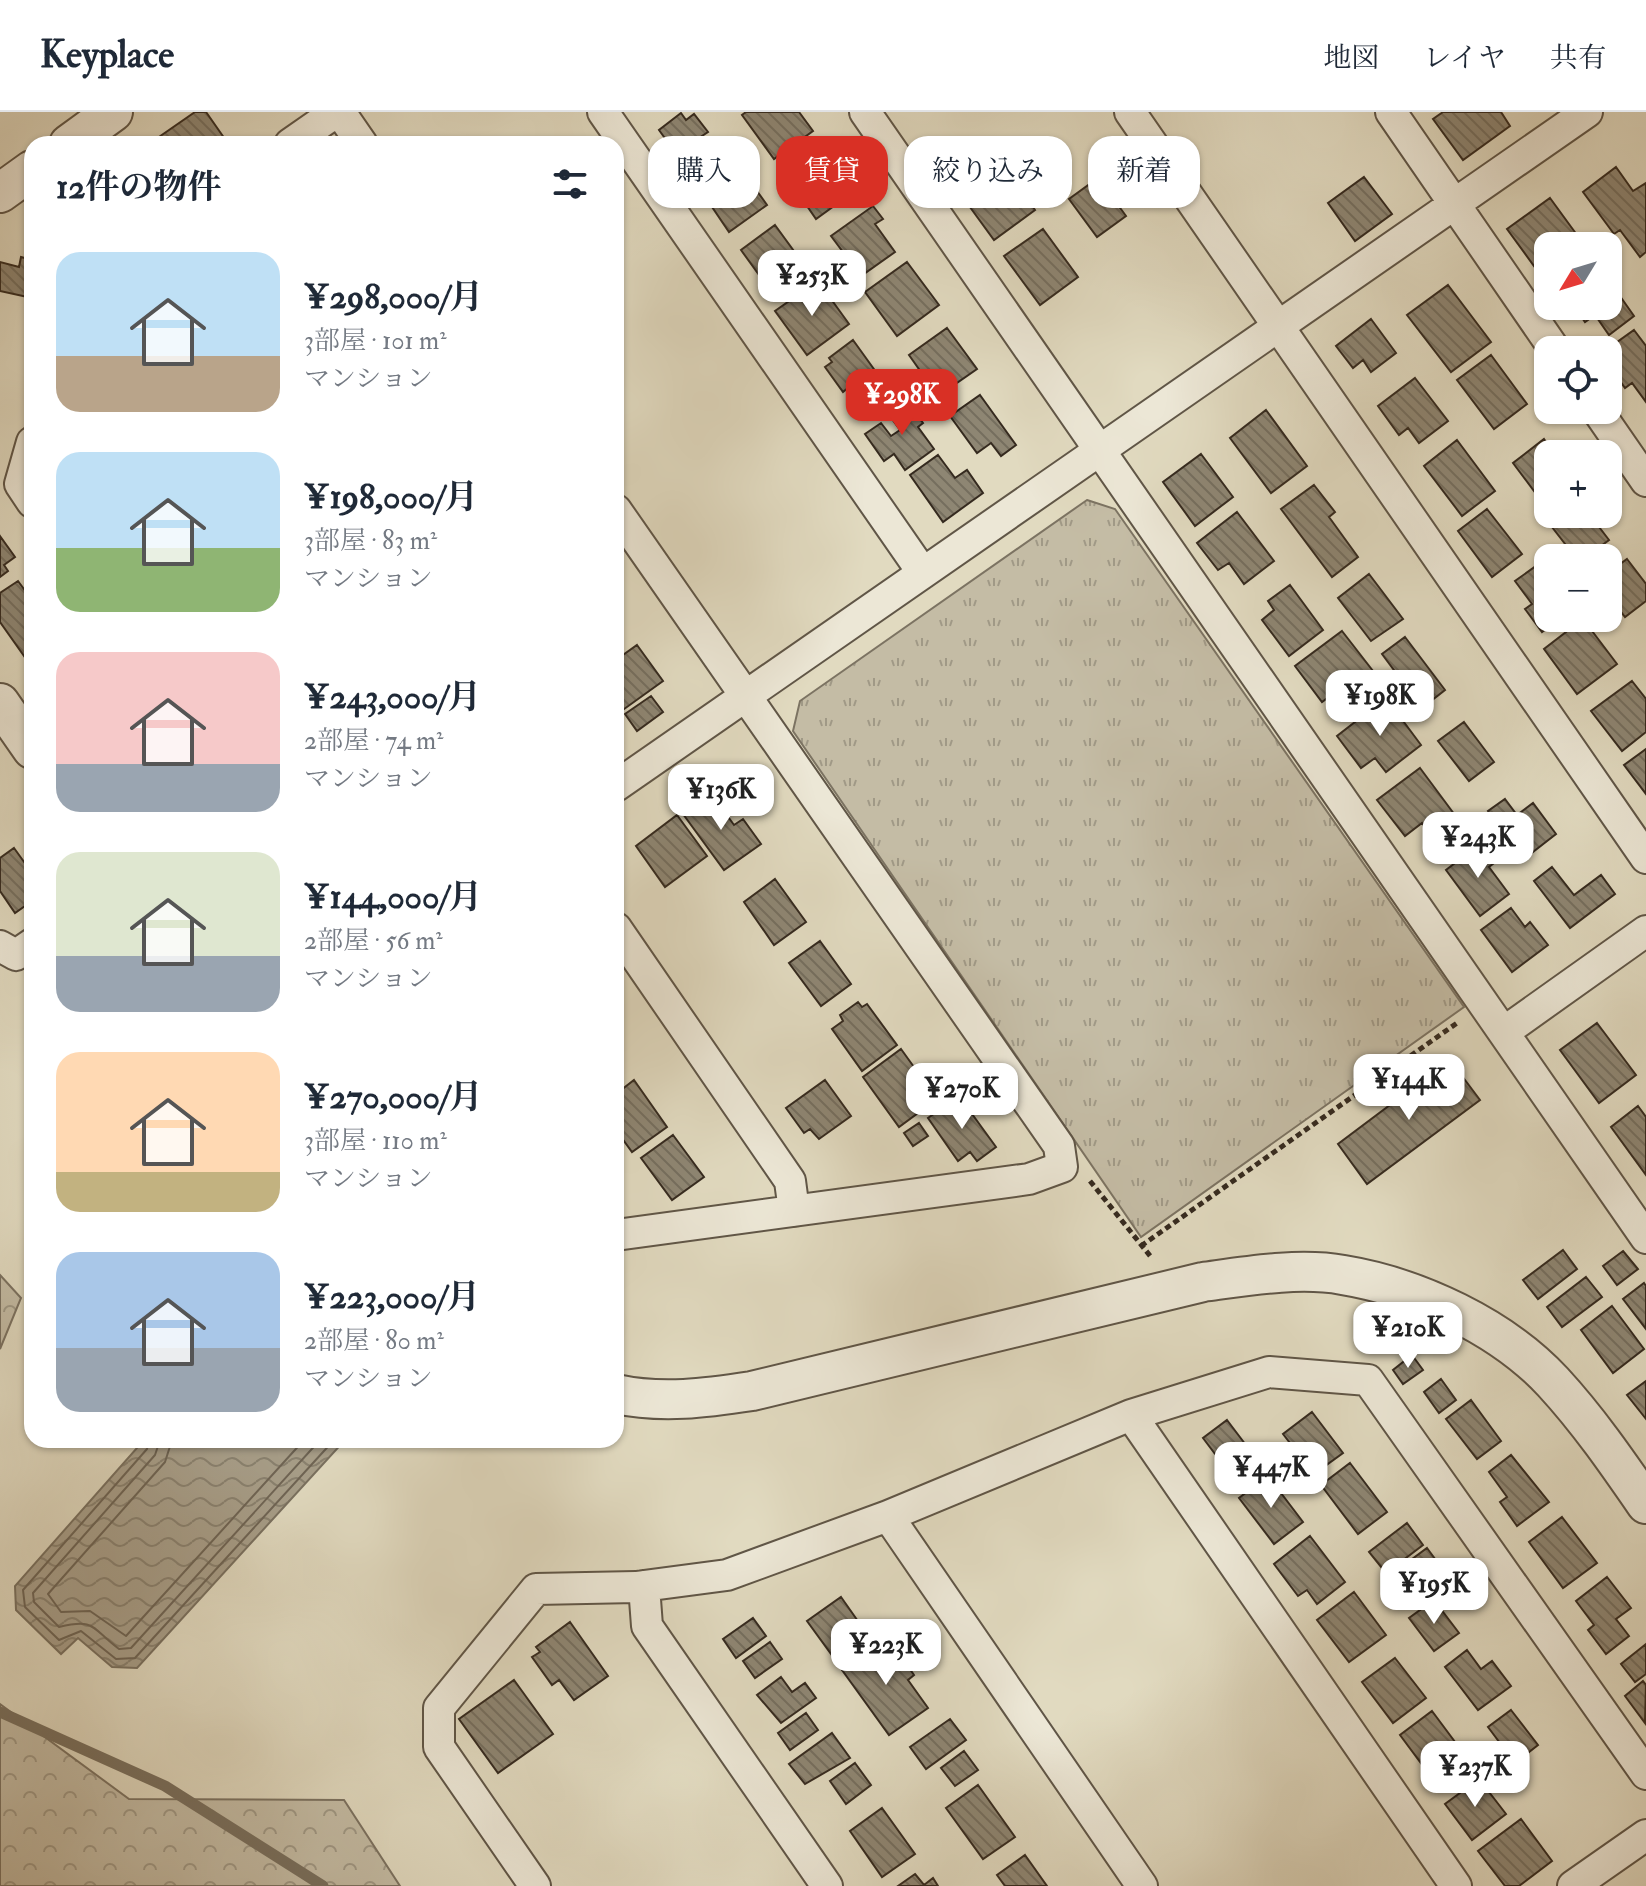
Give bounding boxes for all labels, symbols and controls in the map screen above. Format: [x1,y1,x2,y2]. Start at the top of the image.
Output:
text: Keyplace [40,31,174,79]
text: 地図 [1323,41,1379,76]
text: レイヤ [1423,41,1506,76]
text: 共有 [1550,41,1606,76]
chip: 購入 [648,136,760,208]
chip: 賃貸 [776,136,888,208]
chip: 絞り込み [904,136,1072,208]
chip: 新着 [1088,136,1200,208]
icon: filters [548,162,592,206]
text: 12件の物件 [56,166,221,209]
north arrow [1534,232,1622,320]
map controls [1534,232,1622,632]
pin: ¥253K [756,250,868,318]
text: ¥253K [776,260,848,292]
text: ¥298,000/月 [304,276,483,319]
icon: home [120,284,216,380]
text: 3部屋 · 101 m² [304,325,447,357]
button: locate [1534,336,1622,424]
text: マンション [304,363,433,395]
pin: ¥298K [846,369,958,437]
text: ¥298K [864,379,940,411]
button: + [1534,440,1622,528]
text: ¥198,000/月 [304,476,478,519]
icon: home [120,484,216,580]
text: 3部屋 · 83 m² [304,525,437,557]
button: − [1534,544,1622,632]
text: マンション [304,563,433,595]
pin: ¥198K [1324,670,1436,738]
text: ¥243,000/月 [304,676,481,719]
text: ¥198K [1344,680,1416,712]
icon: home [120,684,216,780]
text: 2部屋 · 74 m² [304,725,443,757]
text: マンション [304,763,433,795]
pin: ¥136K [665,764,777,832]
text: ¥136K [686,774,756,806]
pin: ¥243K [1422,812,1534,880]
text: ¥243K [1441,822,1515,854]
text: ¥144,000/月 [304,876,482,919]
icon: home [120,884,216,980]
text: 2部屋 · 56 m² [304,925,443,957]
text: マンション [304,963,433,995]
pin: ¥144K [1353,1054,1465,1122]
pin: ¥270K [906,1063,1018,1131]
text: ¥144K [1371,1064,1447,1096]
text: ¥270K [924,1073,1000,1105]
text: ¥270,000/月 [304,1076,483,1119]
icon: home [120,1084,216,1180]
text: 3部屋 · 110 m² [304,1125,447,1157]
text: マンション [304,1163,433,1195]
text: ¥223,000/月 [304,1276,480,1319]
icon: home [120,1284,216,1380]
pin: ¥210K [1352,1302,1464,1370]
text: ¥210K [1371,1312,1445,1344]
text: 2部屋 · 80 m² [304,1325,444,1357]
text: マンション [304,1363,433,1395]
pin: ¥447K [1215,1442,1327,1510]
text: ¥447K [1232,1452,1310,1484]
pin: ¥195K [1378,1558,1490,1626]
text: ¥195K [1398,1568,1470,1600]
pin: ¥223K [830,1619,942,1687]
text: ¥223K [849,1629,923,1661]
pin: ¥237K [1419,1741,1531,1809]
text: ¥237K [1439,1751,1511,1783]

